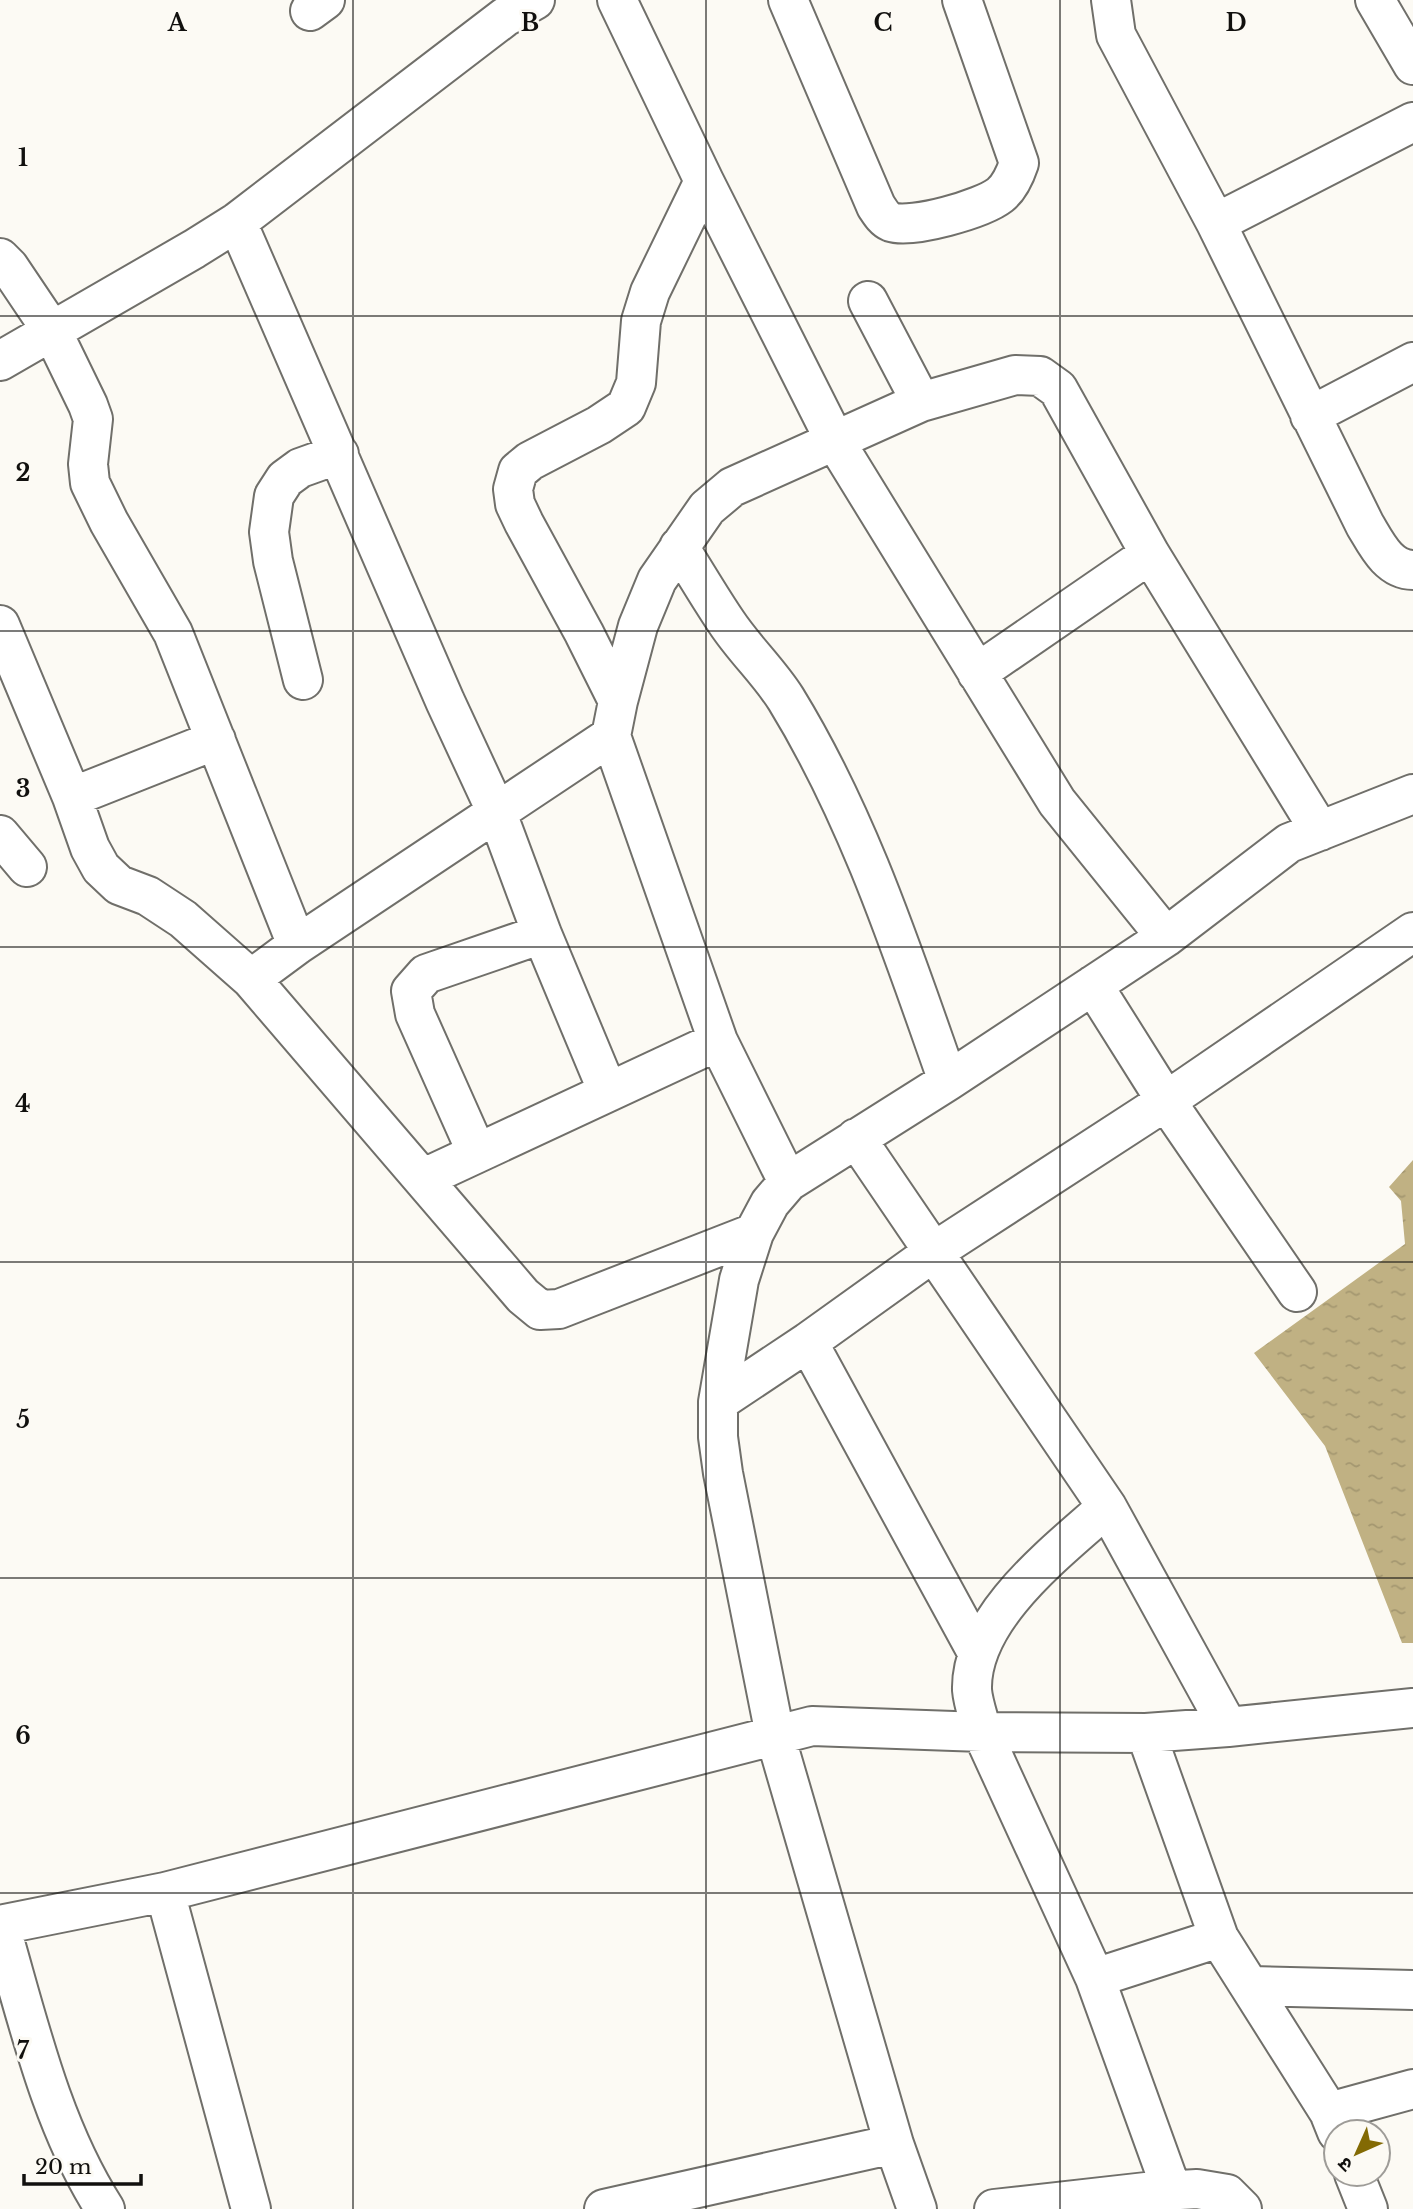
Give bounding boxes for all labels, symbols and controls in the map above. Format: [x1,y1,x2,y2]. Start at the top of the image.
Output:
text: A [167,9,188,37]
text: B [521,9,539,37]
text: C [874,9,892,37]
text: D [1225,9,1247,37]
text: 1 [18,144,28,172]
text: 2 [16,459,30,487]
text: 3 [16,775,30,803]
text: 4 [15,1090,31,1118]
text: 5 [16,1406,30,1434]
text: 6 [15,1722,31,1750]
text: 7 [17,2037,30,2065]
north arrow [1322,2118,1392,2188]
scale bar [24,2142,142,2186]
text: उ [1333,2152,1357,2177]
text: 20 m [35,2154,92,2180]

